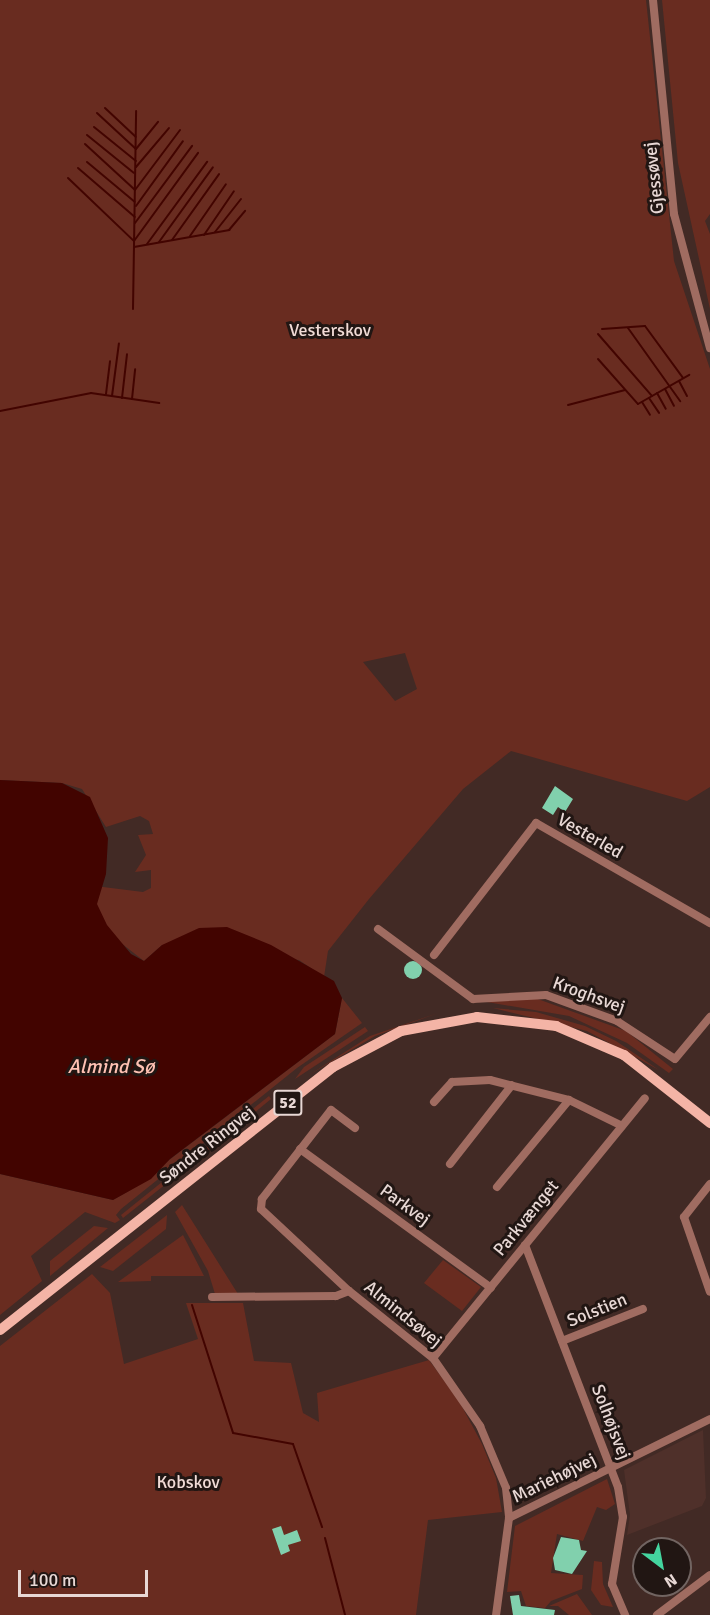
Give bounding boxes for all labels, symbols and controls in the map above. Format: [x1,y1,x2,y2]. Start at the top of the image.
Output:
street label: Gjessøvej [639,141,669,215]
park label: Vesterskov [289,319,371,341]
street label: Vesterled [554,809,626,863]
street label: Kroghsvej [550,972,628,1018]
water label: Almind Sø [68,1054,154,1078]
road number: 52 [273,1090,303,1116]
street label: Søndre Ringvej [155,1101,259,1189]
street label: Parkvænget [489,1176,563,1260]
street label: Parkvej [376,1180,434,1230]
street label: Almindsøvej [360,1276,446,1352]
street label: Solstien [564,1288,630,1332]
street label: Solhøjsvej [587,1381,635,1463]
street label: Mariehøjvej [509,1448,599,1508]
park label: Kobskov [156,1471,220,1493]
north arrow [632,1537,692,1597]
scale bar [21,1558,152,1596]
text: 100 m [29,1569,76,1591]
text: N [660,1569,681,1592]

